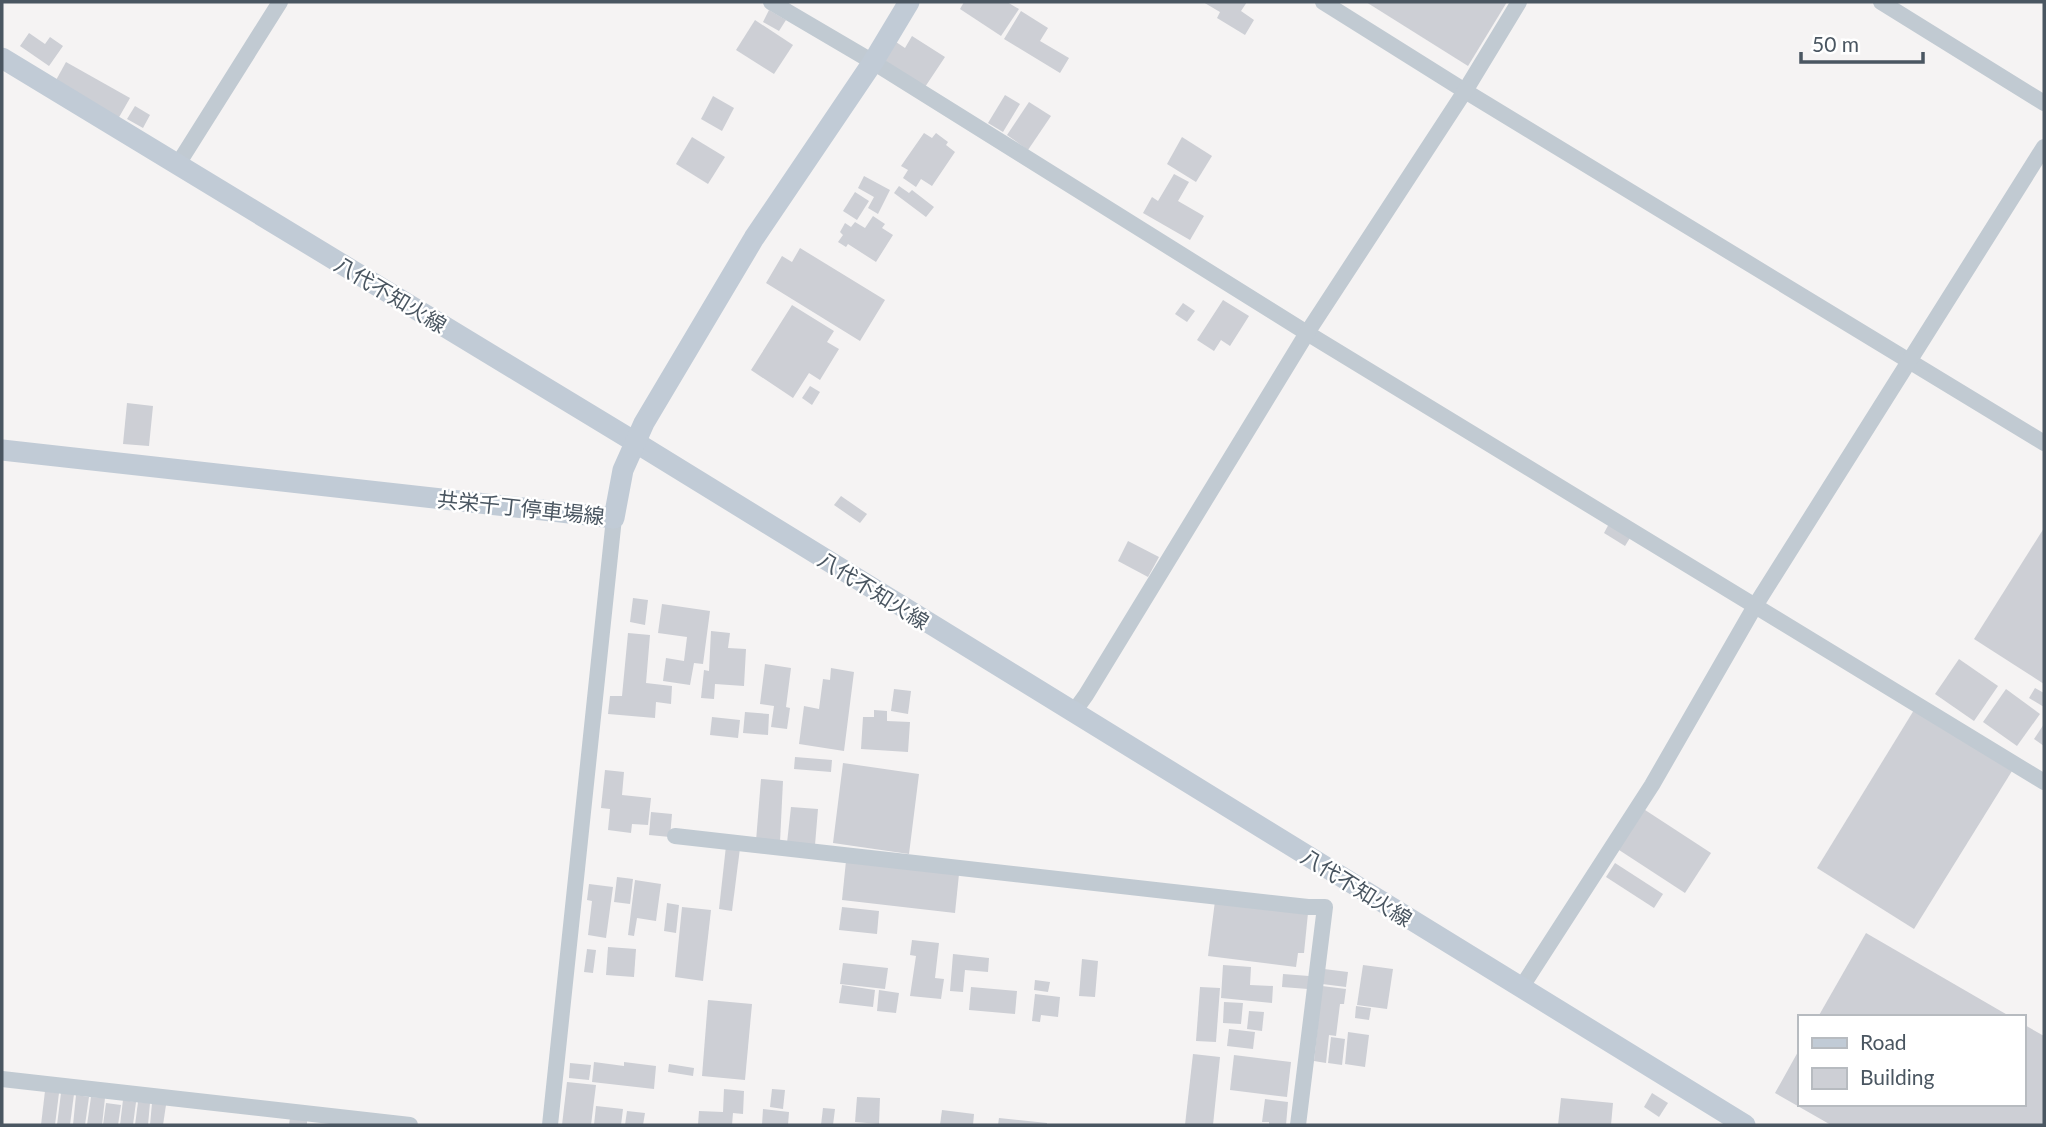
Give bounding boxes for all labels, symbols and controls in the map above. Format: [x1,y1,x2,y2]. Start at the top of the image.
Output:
scale bar [1801,21,1924,65]
text: 50 m [1812,31,1859,56]
street label: 八代不知火線 [331,251,451,337]
street label: 共栄千丁停車場線 [436,486,606,528]
street label: 八代不知火線 [814,546,934,634]
street label: 八代不知火線 [1297,843,1417,931]
legend [1798,1015,2025,1106]
text: Road [1860,1029,1907,1054]
text: Building [1860,1064,1935,1089]

